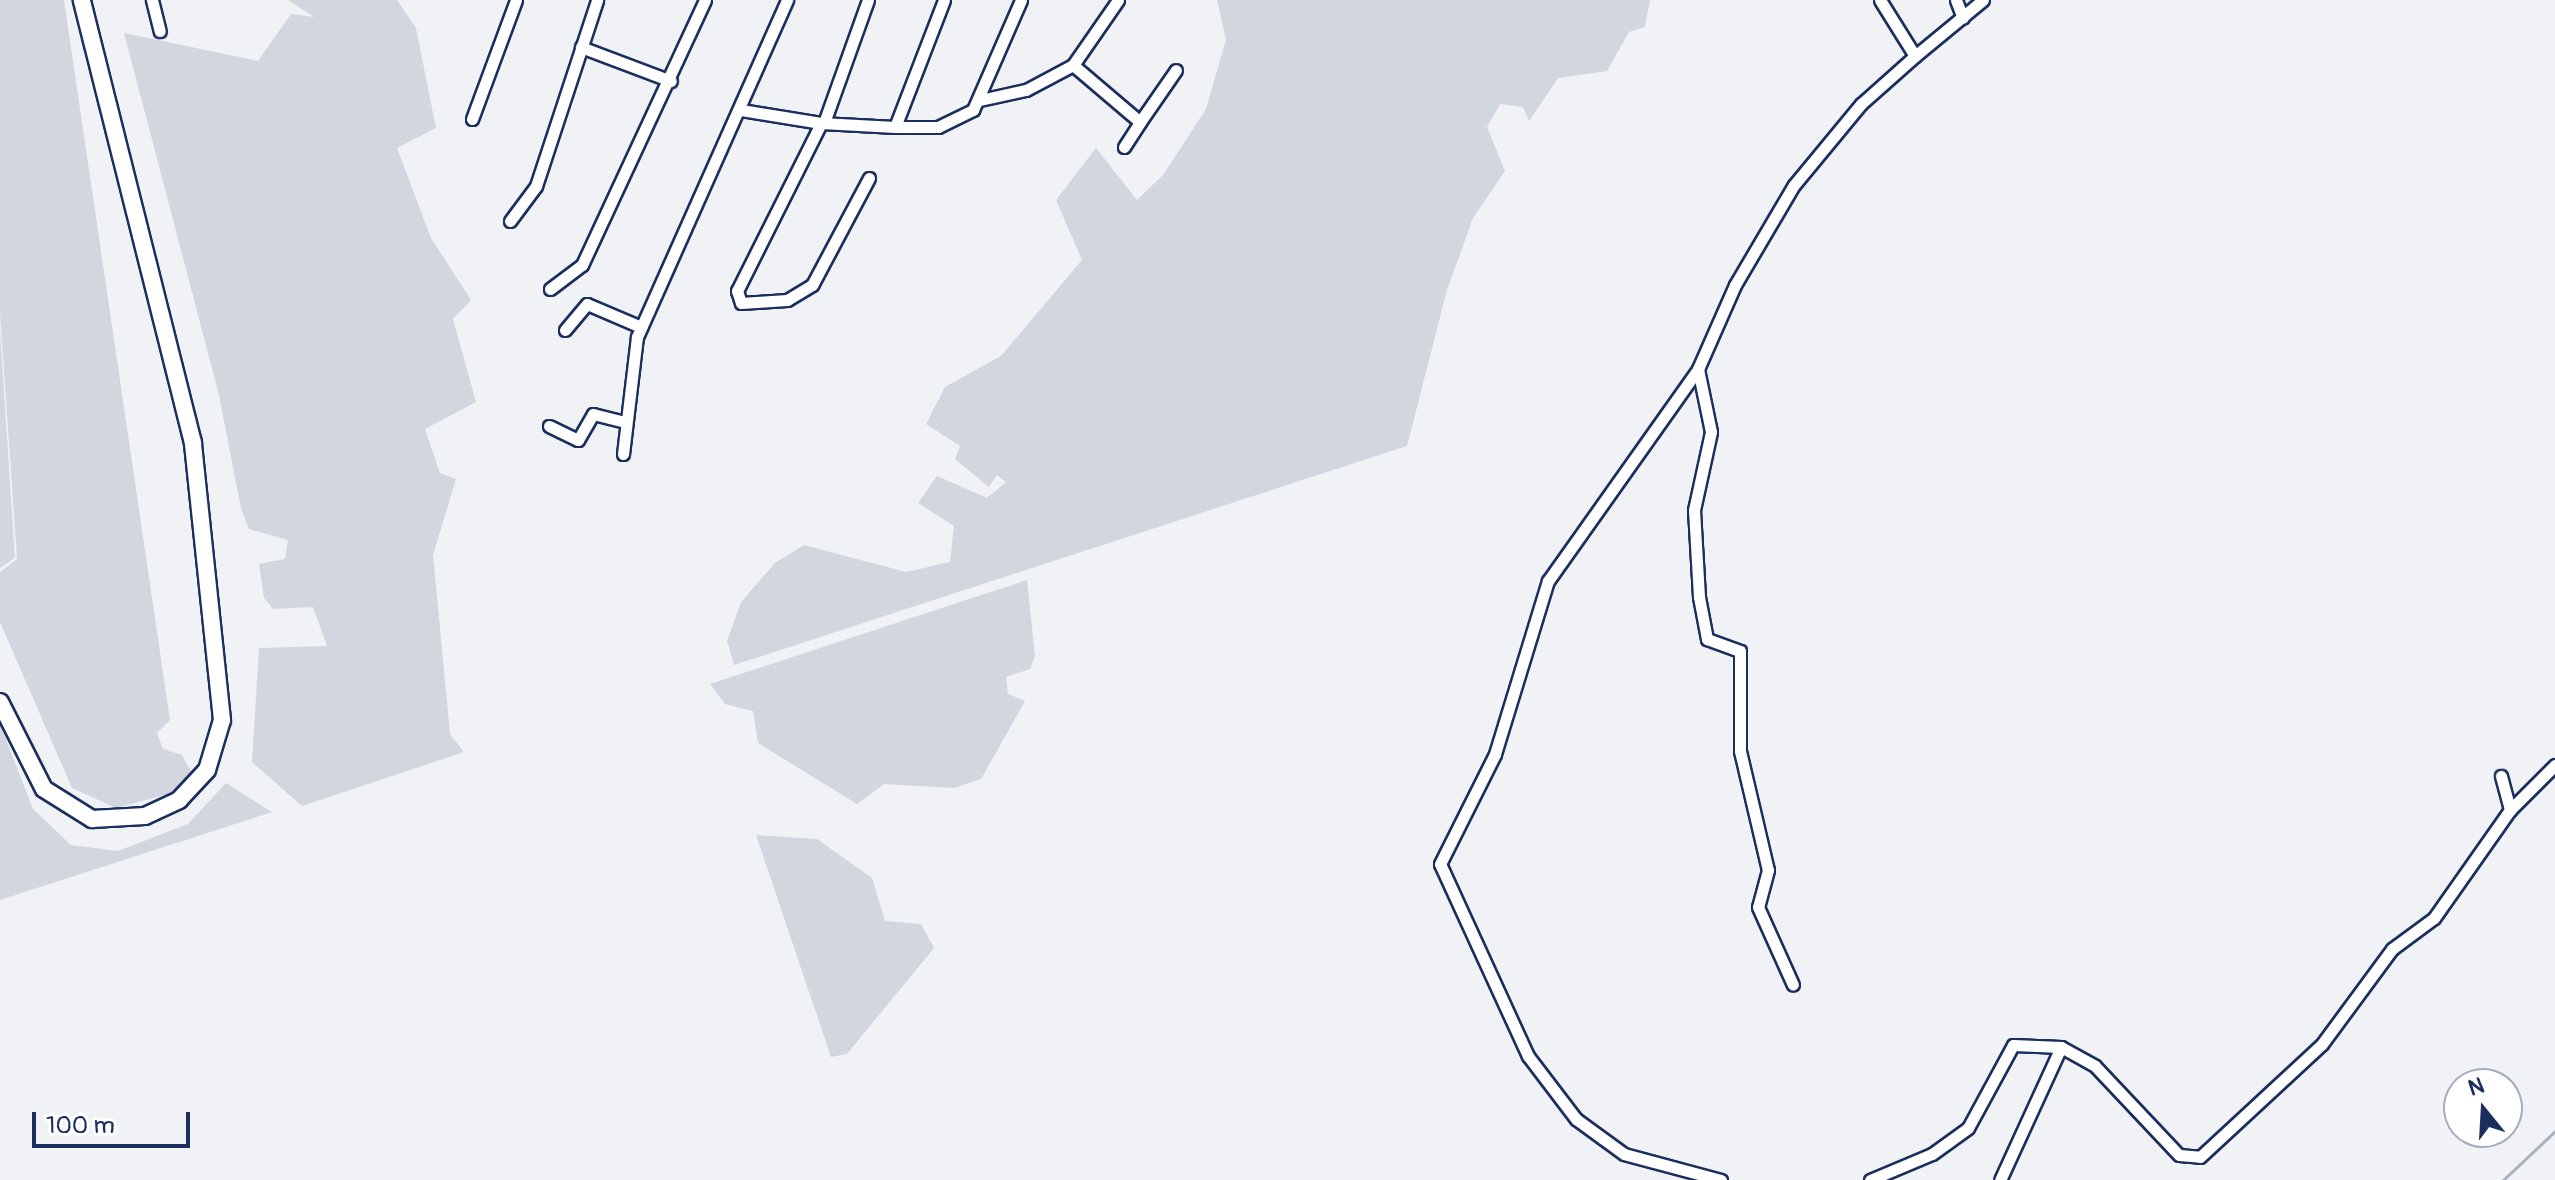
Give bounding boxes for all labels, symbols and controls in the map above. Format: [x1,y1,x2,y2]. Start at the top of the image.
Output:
north arrow [2443,1068,2523,1148]
text: N [2465,1071,2488,1103]
scale bar [36,1096,194,1146]
text: 100 m [46,1111,115,1140]

